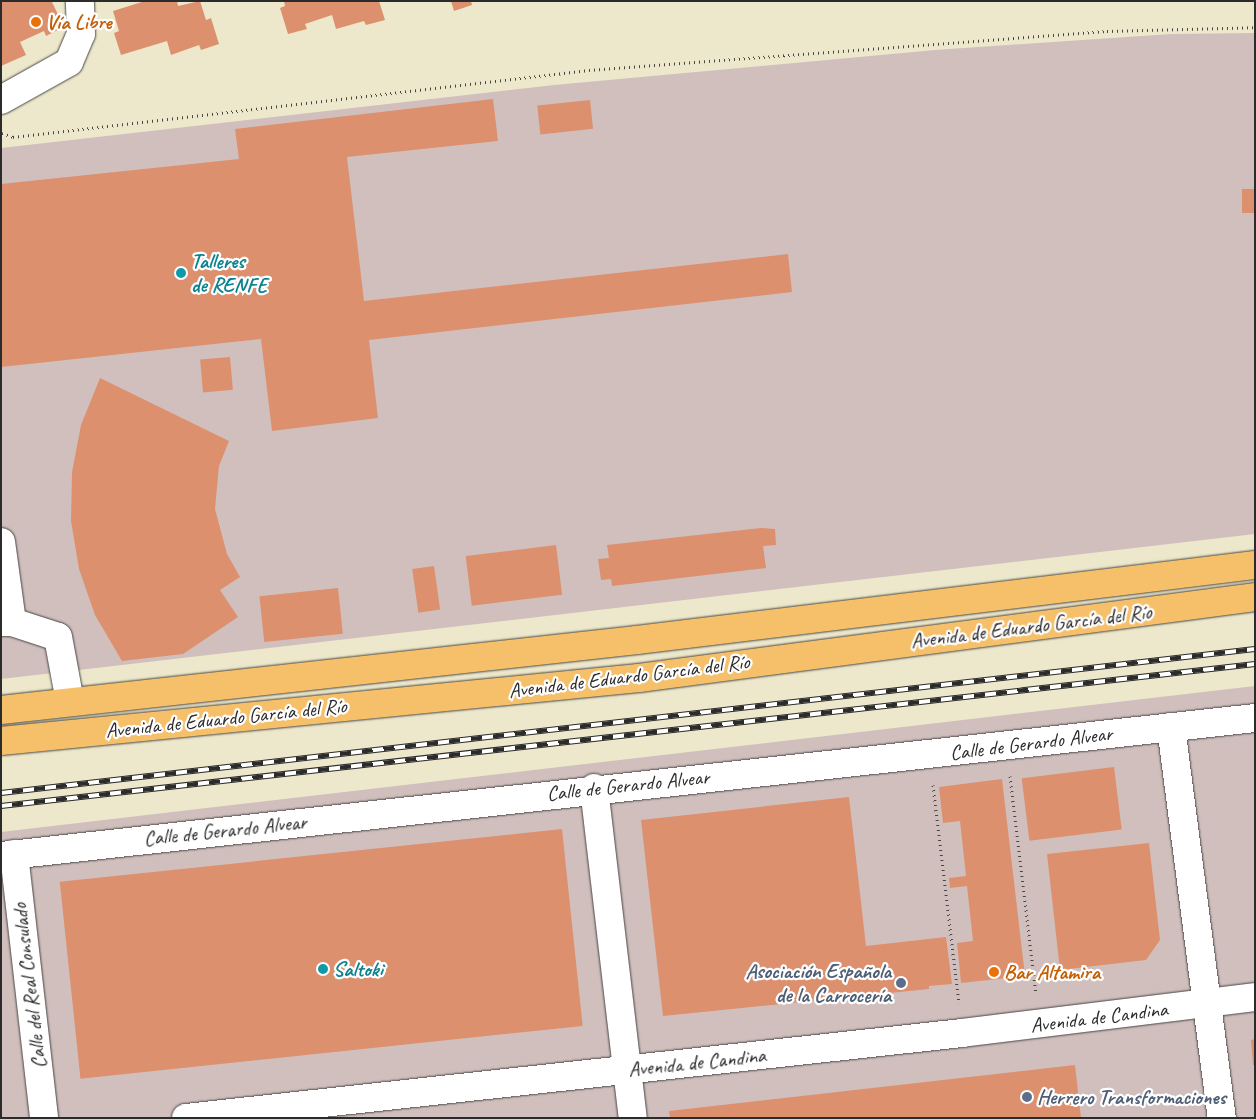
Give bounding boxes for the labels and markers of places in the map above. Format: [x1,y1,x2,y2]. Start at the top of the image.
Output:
place label: Vía Libre [46,9,112,35]
marker: Vía Libre [30,16,42,28]
place label: Talleres de RENFE [191,248,267,298]
marker: Talleres de RENFE [175,267,187,279]
place label: Saltoki [333,956,383,982]
place label: Asociación Española de la Carrocería [746,958,891,1008]
place label: Bar Altamira [1004,959,1100,985]
marker: Saltoki [317,963,329,975]
marker: Bar Altamira [988,966,1000,978]
marker: Asociación Española de la Carrocería [895,977,907,989]
place label: Herrero Transformaciones [1037,1084,1226,1110]
marker: Herrero Transformaciones [1021,1091,1033,1103]

